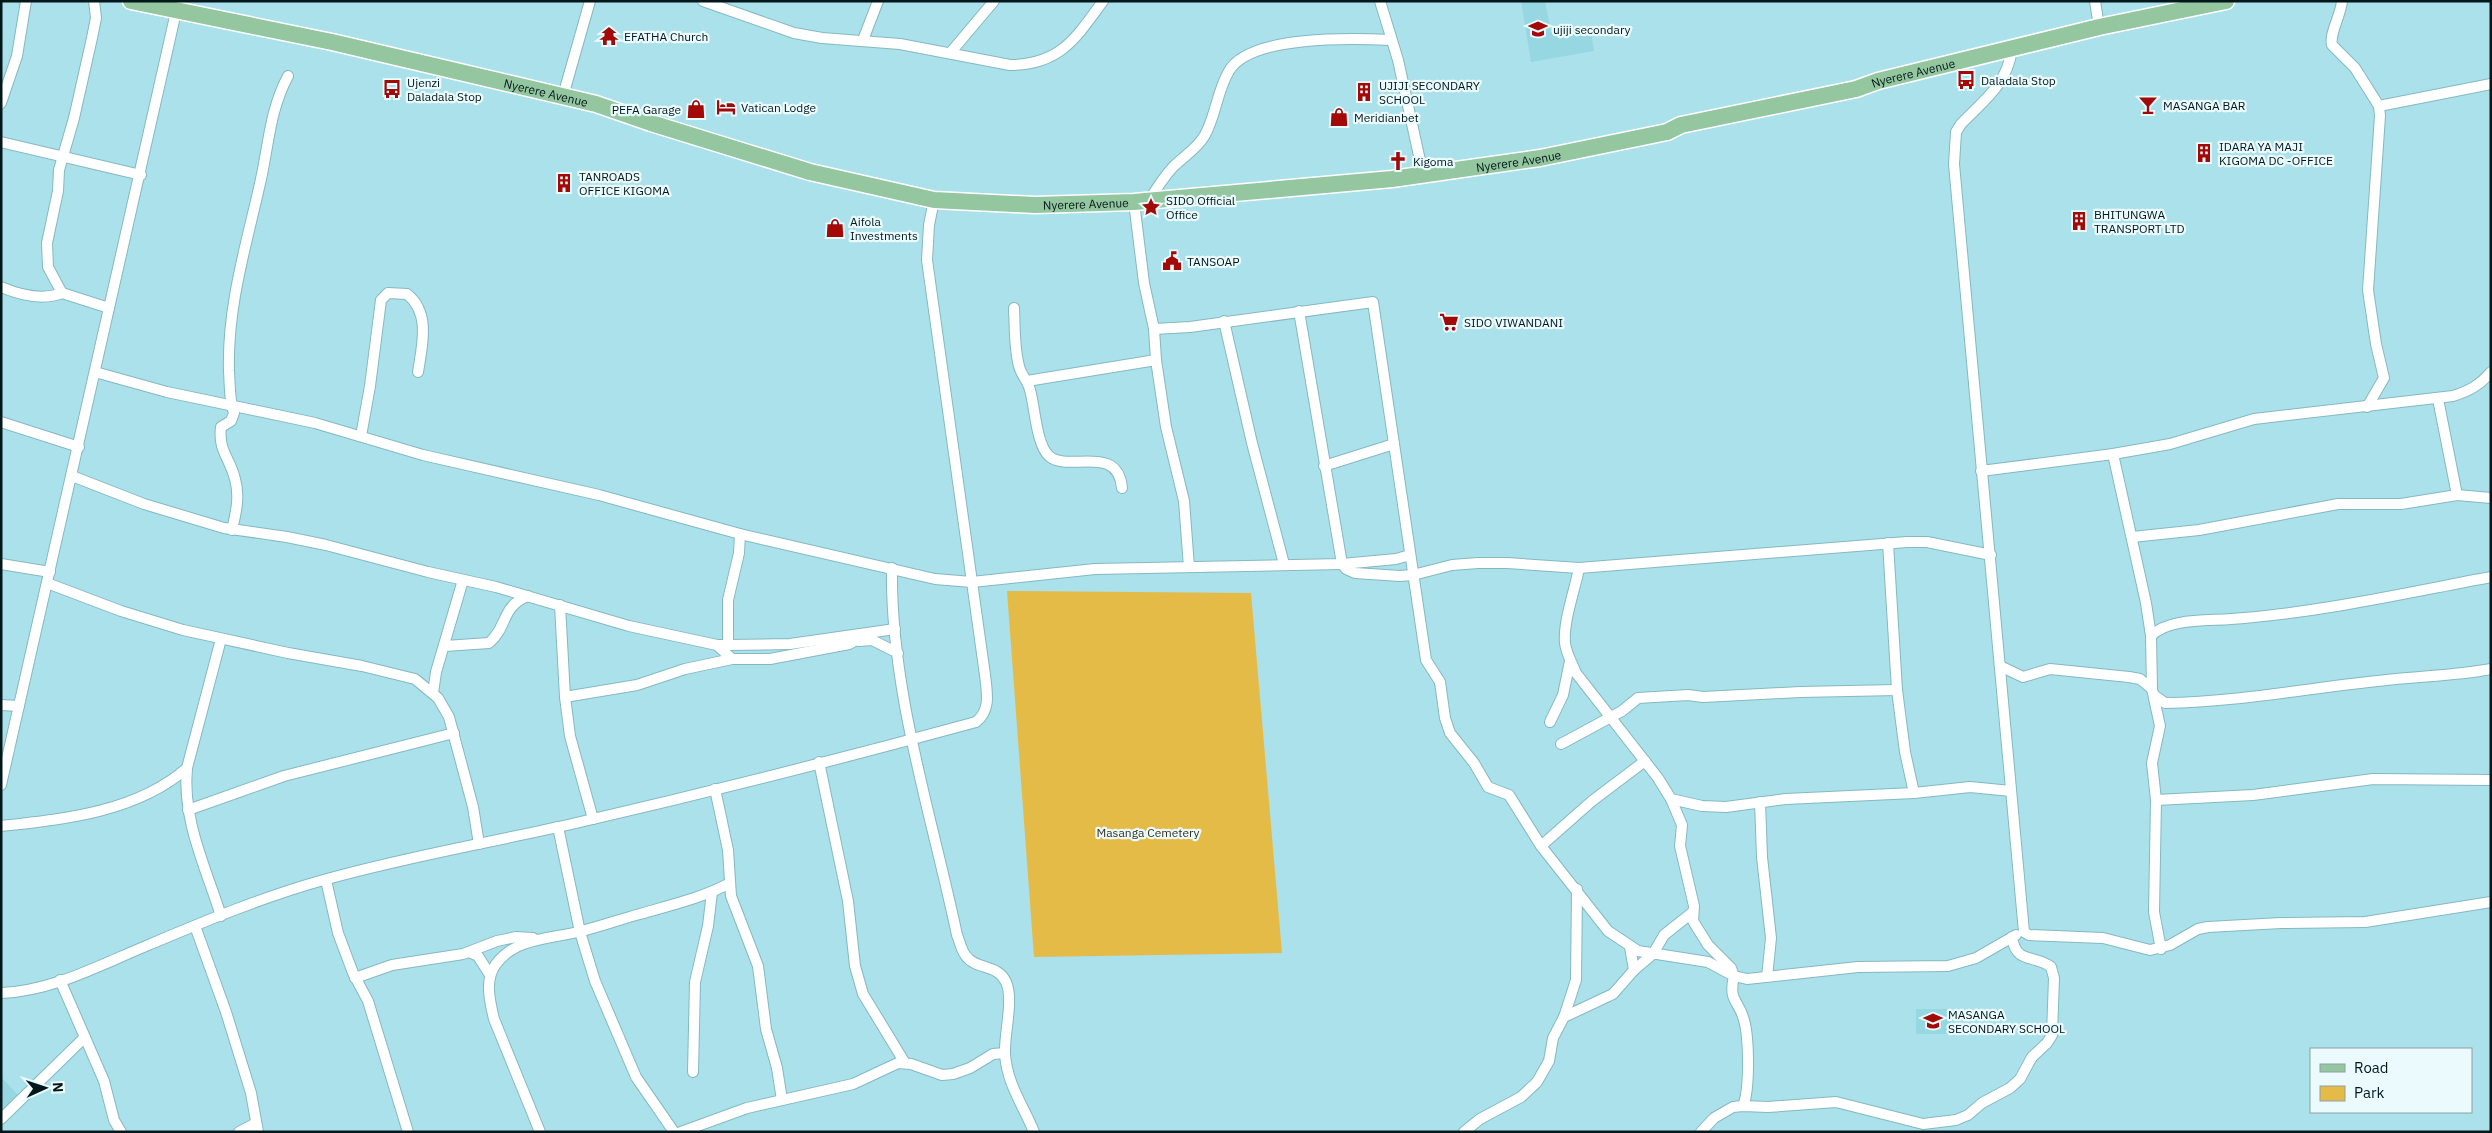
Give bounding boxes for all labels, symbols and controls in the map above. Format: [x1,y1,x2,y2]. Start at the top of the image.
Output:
school or university icon: ujiji secondary [1527,18,1549,40]
place label: ujiji secondary [1553,22,1630,37]
temple icon: EFATHA Church [598,25,620,47]
place label: EFATHA Church [624,29,708,44]
street label: Nyerere Avenue [1869,55,1957,90]
bus stop icon: Daladala Stop [1955,69,1977,91]
place label: Daladala Stop [1981,73,2056,88]
place label: Ujenzi Daladala Stop [407,75,482,104]
street label: Nyerere Avenue [503,75,590,109]
bus stop icon: Ujenzi Daladala Stop [381,78,403,100]
place label: UJIJI SECONDARY SCHOOL [1379,78,1480,107]
building icon: UJIJI SECONDARY SCHOOL [1353,81,1375,103]
bar icon: MASANGA BAR [2137,94,2159,116]
hotel icon: Vatican Lodge [715,96,737,118]
shop icon: PEFA Garage [685,98,707,120]
place label: MASANGA BAR [2163,98,2246,113]
place label: Vatican Lodge [741,100,816,115]
place label: PEFA Garage [612,102,681,117]
shop icon: Meridianbet [1328,106,1350,128]
place label: Meridianbet [1354,110,1419,125]
place label: IDARA YA MAJI KIGOMA DC -OFFICE [2219,139,2333,168]
building icon: IDARA YA MAJI KIGOMA DC -OFFICE [2193,142,2215,164]
street label: Nyerere Avenue [1475,146,1563,175]
church icon: Kigoma [1387,150,1409,172]
place label: Kigoma [1413,154,1454,169]
place label: TANROADS OFFICE KIGOMA [579,169,670,198]
building icon: TANROADS OFFICE KIGOMA [553,172,575,194]
place label: SIDO Official Office [1166,193,1235,222]
street label: Nyerere Avenue [1043,195,1129,212]
place icon: SIDO Official Office [1140,196,1162,218]
place label: BHITUNGWA TRANSPORT LTD [2094,207,2185,236]
building icon: BHITUNGWA TRANSPORT LTD [2068,210,2090,232]
place label: Aifola Investments [850,214,918,243]
shop icon: Aifola Investments [824,217,846,239]
public building icon: TANSOAP [1161,250,1183,272]
place label: TANSOAP [1187,254,1240,269]
supermarket icon: SIDO VIWANDANI [1438,311,1460,333]
place label: SIDO VIWANDANI [1464,315,1563,330]
park label: Masanga Cemetery [1096,825,1200,840]
place label: MASANGA SECONDARY SCHOOL [1948,1007,2065,1036]
school or university icon: MASANGA SECONDARY SCHOOL [1922,1010,1944,1032]
legend [2310,1048,2472,1113]
text: Road [2354,1058,2389,1077]
north arrow [20,1063,70,1113]
text: N [49,1082,67,1093]
text: Park [2354,1083,2384,1102]

